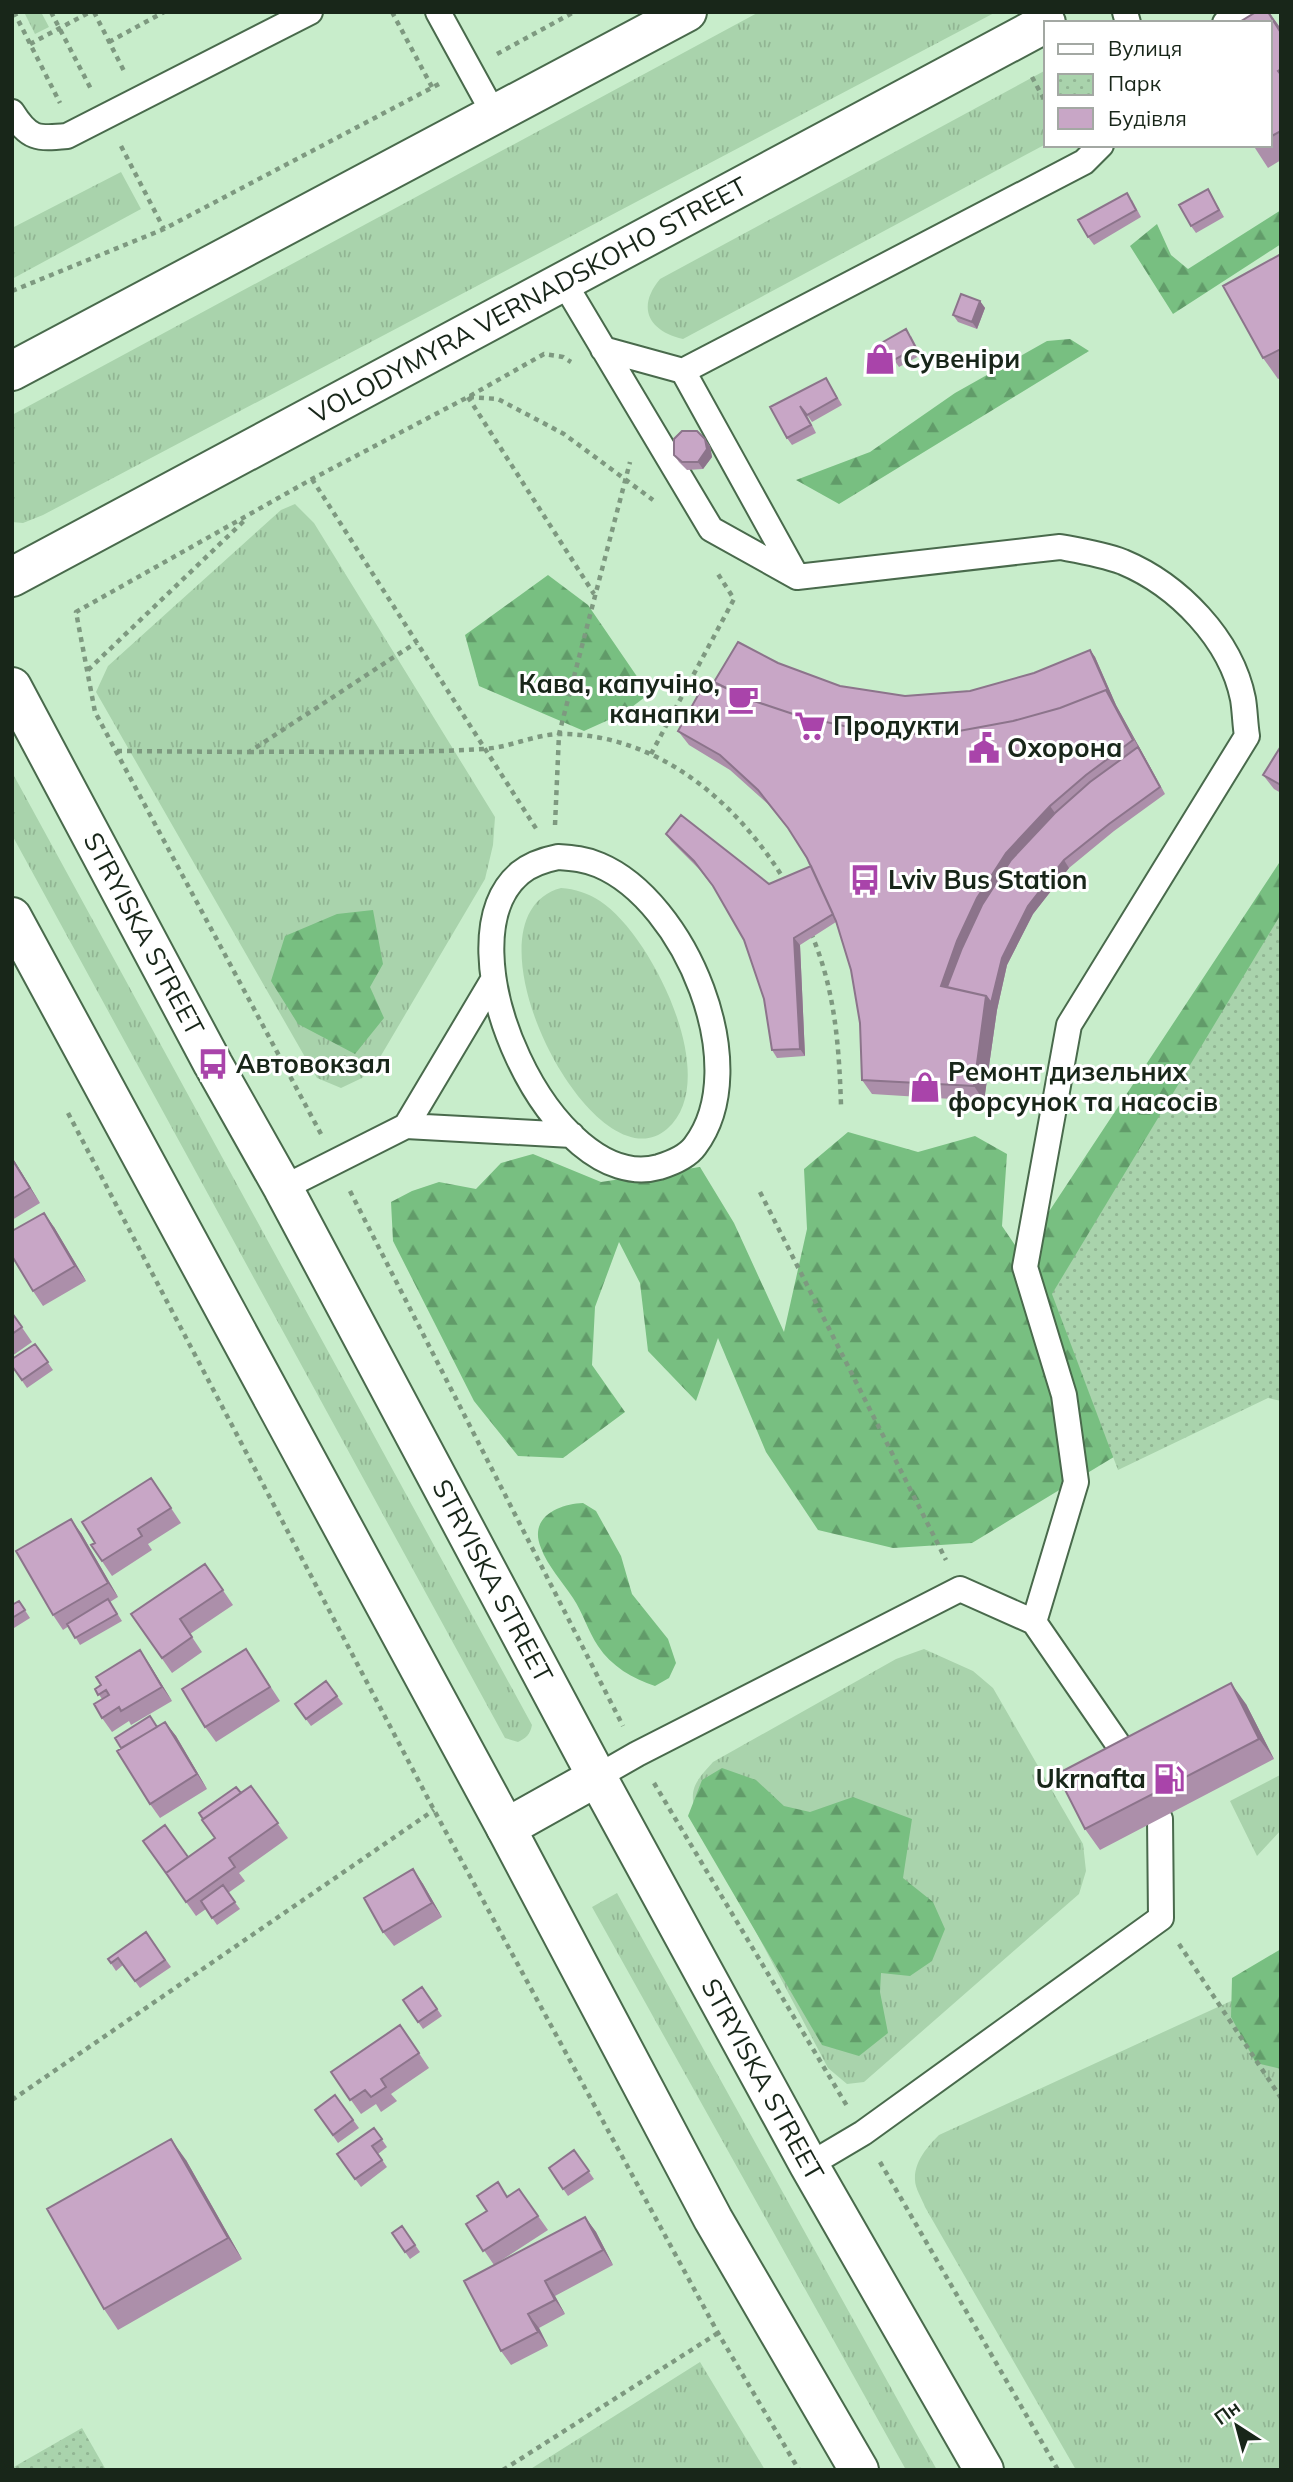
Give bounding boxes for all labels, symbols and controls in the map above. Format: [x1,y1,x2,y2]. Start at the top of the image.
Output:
legend [1044,21,1272,147]
text: Вулиця [1108,35,1182,61]
text: Парк [1108,70,1162,96]
text: Будівля [1108,105,1187,131]
street label: VOLODYMYRA VERNADSKOHO STREET [304,169,753,430]
shop icon: Сувеніри [863,342,897,376]
place label: Сувеніри [903,342,1020,375]
place label: Кава, капучіно, канапки [518,667,720,730]
cafe icon: Кава, капучіно, канапки [726,682,760,716]
supermarket icon: Продукти [793,709,827,743]
place label: Продукти [833,709,960,742]
public building icon: Охорона [967,731,1001,765]
place label: Охорона [1007,731,1122,764]
street label: STRYISKA STREET [77,827,212,1041]
bus stop icon: Lviv Bus Station [848,863,882,897]
place label: Lviv Bus Station [888,863,1088,896]
bus stop icon: Автовокзал [196,1047,230,1081]
place label: Автовокзал [236,1047,391,1080]
place label: Ремонт дизельних форсунок та насосів [948,1055,1218,1118]
shop icon: Ремонт дизельних форсунок та насосів [908,1070,942,1104]
street label: STRYISKA STREET [425,1473,561,1688]
place label: Ukrnafta [1036,1762,1146,1795]
fuel station icon: Ukrnafta [1152,1762,1186,1796]
street label: STRYISKA STREET [694,1973,832,2187]
north arrow [1202,2391,1272,2461]
text: Пн [1209,2395,1245,2430]

